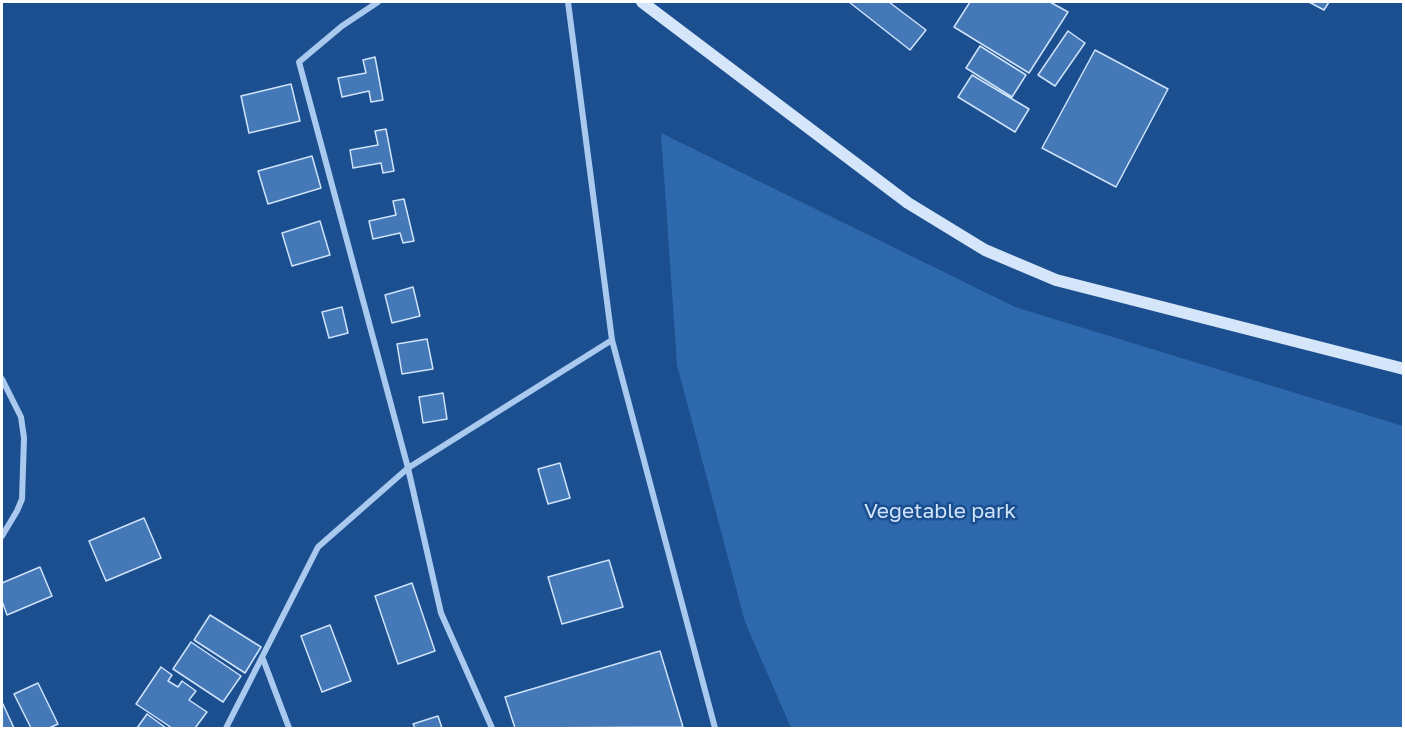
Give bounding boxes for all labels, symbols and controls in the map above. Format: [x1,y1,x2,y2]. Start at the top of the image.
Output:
park label: Vegetable park [864,498,1016,524]

